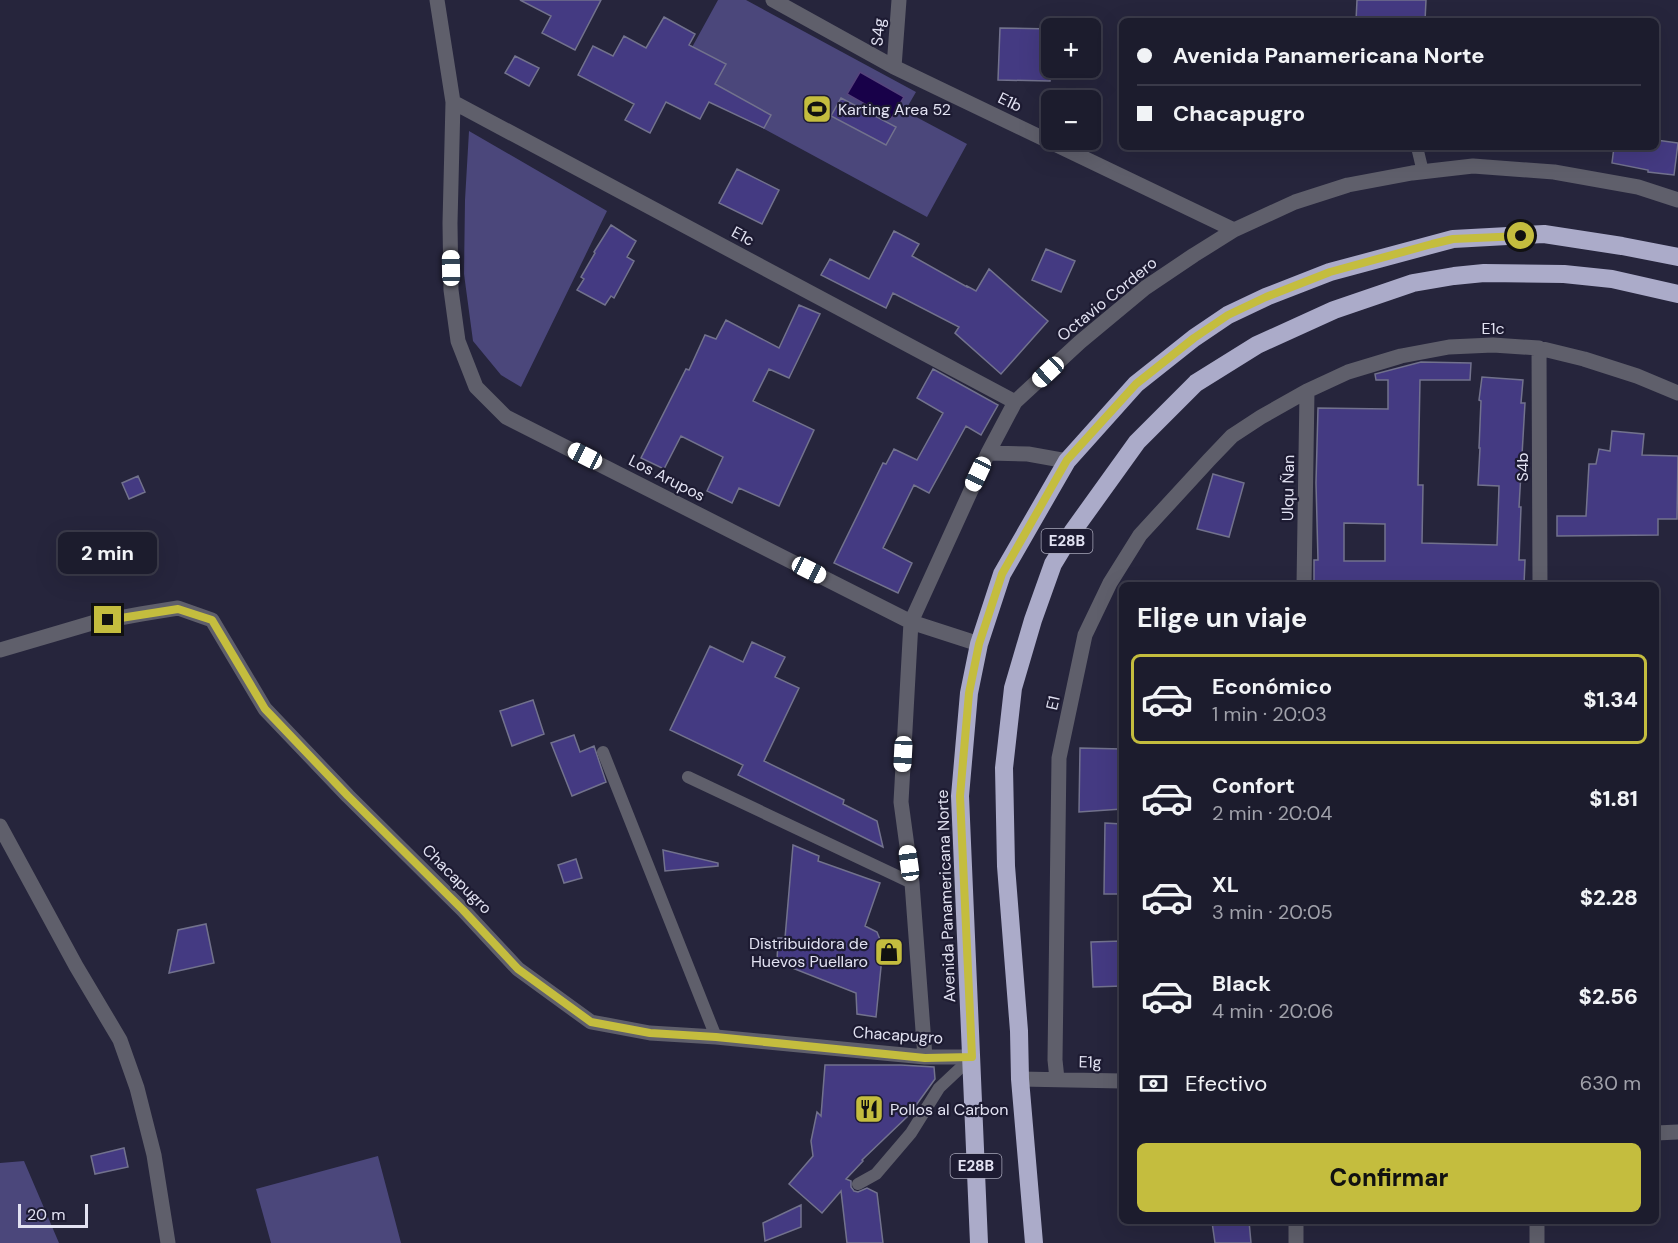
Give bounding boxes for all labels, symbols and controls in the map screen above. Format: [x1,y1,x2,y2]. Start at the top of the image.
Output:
street label: S4g [866,17,890,47]
map controls [1041,18,1101,150]
button: + [1041,18,1101,78]
text: Avenida Panamericana Norte [1173,41,1485,70]
street label: E1b [995,87,1025,117]
button: − [1041,90,1101,150]
sports icon: Karting Area 52 [801,93,833,125]
place label: Karting Area 52 [838,99,951,120]
text: Chacapugro [1173,99,1305,128]
street label: E1c [728,221,758,251]
route start [1507,222,1534,249]
car [442,250,460,286]
street label: Octavio Cordero [1053,252,1161,346]
street label: E1c [1481,318,1505,339]
car [1029,353,1067,391]
car [565,440,605,472]
street label: Los Arupos [625,450,709,506]
street label: S4b [1512,452,1533,482]
car [962,454,994,494]
street label: Ulqu Ñan [1277,455,1299,521]
road number: E28B [1042,529,1092,553]
callout: 2 min [58,533,158,575]
text: 2 min [81,540,134,566]
car [789,554,829,586]
text: Elige un viaje [1137,600,1307,635]
route end [94,606,121,633]
icon: car [1140,672,1194,726]
text: Económico [1212,672,1332,701]
text: $1.34 [1583,685,1638,714]
street label: E1 [1041,694,1065,712]
text: 1 min · 20:03 [1212,701,1327,727]
car [893,736,913,772]
icon: car [1140,771,1194,825]
text: Confort [1212,771,1295,800]
text: $1.81 [1589,784,1638,813]
street label: Avenida Panamericana Norte [932,789,960,1003]
text: 2 min · 20:04 [1212,800,1332,826]
street label: Chacapugro [418,840,496,918]
car [898,844,920,882]
icon: car [1140,870,1194,924]
text: XL [1212,870,1239,899]
text: $2.28 [1580,883,1638,912]
text: 3 min · 20:05 [1212,899,1333,925]
place label: Distribuidora de Huevos Puellaro [749,933,868,972]
shop icon: Distribuidora de Huevos Puellaro [873,936,905,968]
icon: car [1140,969,1194,1023]
text: Black [1212,969,1271,998]
text: $2.56 [1579,982,1638,1011]
text: 4 min · 20:06 [1212,998,1333,1024]
street label: Chacapugro [852,1021,944,1049]
street label: E1g [1078,1051,1102,1073]
icon: cash [1137,1067,1170,1100]
text: Efectivo [1185,1069,1267,1098]
text: 630 m [1580,1070,1641,1096]
restaurant icon: Pollos al Carbon [853,1093,885,1125]
place label: Pollos al Carbon [890,1099,1009,1120]
button: Confirmar [1137,1143,1641,1212]
road number: E28B [950,1154,1002,1178]
scale bar [18,1201,88,1228]
text: 20 m [27,1204,66,1225]

